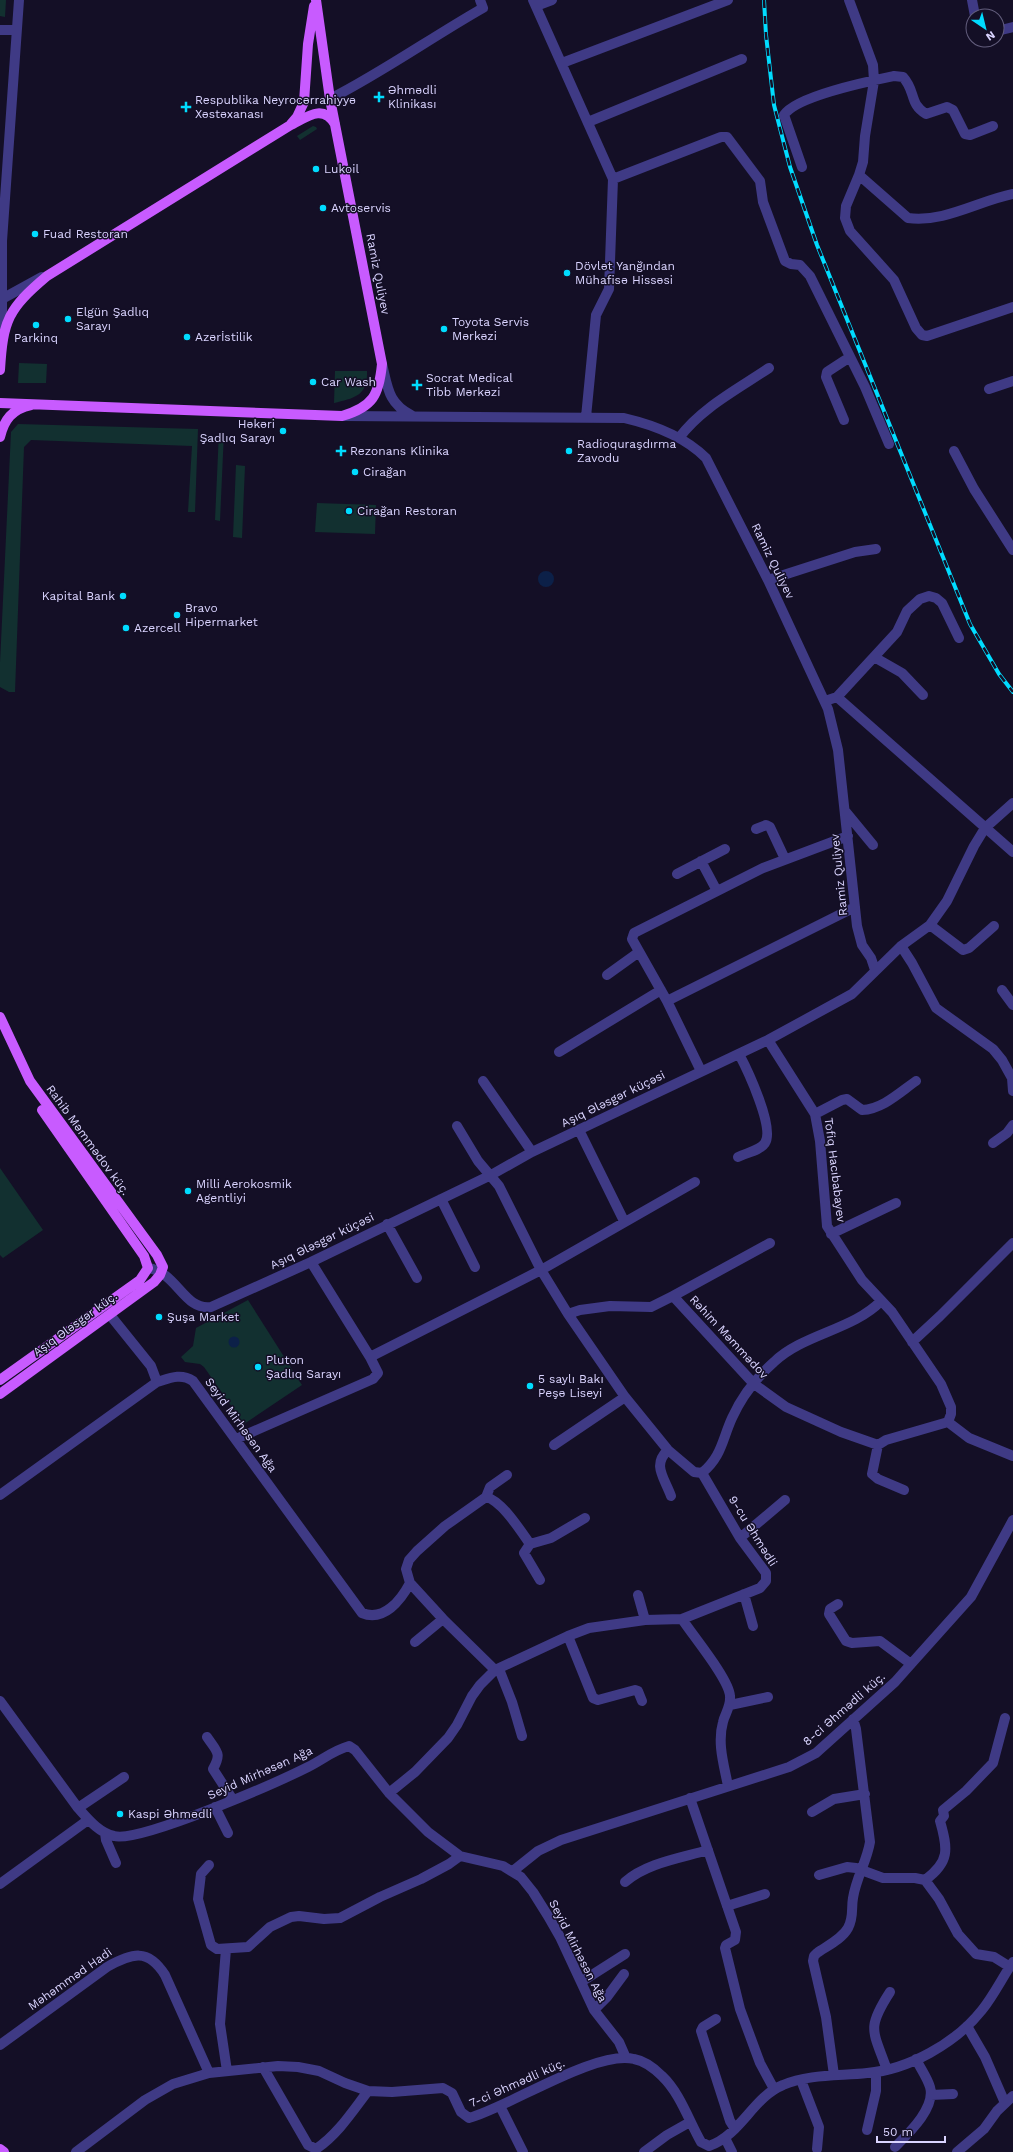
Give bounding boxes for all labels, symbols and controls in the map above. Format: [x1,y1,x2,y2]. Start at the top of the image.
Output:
north arrow [965,8,1005,48]
text: N [983,28,998,43]
place label: Əhmədli Klinikası [388,83,437,111]
marker: Əhmədli Klinikası [373,91,385,103]
place label: Respublika Neyrocərrahiyyə Xəstəxanası [195,93,356,121]
marker: Respublika Neyrocərrahiyyə Xəstəxanası [180,101,192,113]
place label: Lukoil [324,162,359,176]
marker: Lukoil [311,164,321,174]
place label: Avtoservis [331,201,391,215]
marker: Avtoservis [318,203,328,213]
place label: Fuad Restoran [43,227,128,241]
marker: Fuad Restoran [30,229,40,239]
street label: Ramiz Quliyev [363,232,393,316]
place label: Dövlət Yanğından Mühafisə Hissəsi [575,259,675,287]
marker: Dövlət Yanğından Mühafisə Hissəsi [562,268,572,278]
place label: Elgün Şadlıq Sarayı [76,305,149,333]
marker: Elgün Şadlıq Sarayı [63,314,73,324]
place label: Toyota Servis Mərkəzi [452,315,529,343]
marker: Parkinq [31,320,41,330]
marker: Toyota Servis Mərkəzi [439,324,449,334]
place label: Azərİstilik [195,330,253,344]
place label: Parkinq [14,331,58,345]
marker: Azərİstilik [182,332,192,342]
place label: Socrat Medical Tibb Mərkəzi [426,371,513,399]
place label: Car Wash [321,375,376,389]
marker: Car Wash [308,377,318,387]
marker: Socrat Medical Tibb Mərkəzi [411,379,423,391]
place label: Həkəri Şadlıq Sarayı [200,417,275,445]
marker: Həkəri Şadlıq Sarayı [278,426,288,436]
place label: Radioquraşdırma Zavodu [577,437,677,465]
place label: Rezonans Klinika [350,444,449,458]
marker: Rezonans Klinika [335,445,347,457]
marker: Radioquraşdırma Zavodu [564,446,574,456]
place label: Cirağan [363,465,407,479]
marker: Cirağan [350,467,360,477]
place label: Cirağan Restoran [357,504,457,518]
marker: Cirağan Restoran [344,506,354,516]
street label: Ramiz Quliyev [749,521,798,602]
place label: Kapital Bank [42,589,115,603]
marker: Kapital Bank [118,591,128,601]
place label: Bravo Hipermarket [185,601,258,629]
marker: Bravo Hipermarket [172,610,182,620]
place label: Azercell [134,621,181,635]
marker: Azercell [121,623,131,633]
street label: Ramiz Quliyev [828,833,850,917]
street label: Aşıq Ələsgər küçəsi [559,1068,667,1130]
street label: Rahib Məmmədov küç. [43,1082,133,1198]
street label: Tofiq Hacıbabayev [822,1117,848,1224]
place label: Milli Aerokosmik Agentliyi [196,1177,292,1205]
marker: Milli Aerokosmik Agentliyi [183,1186,193,1196]
street label: Aşıq Ələsgər küçəsi [268,1210,376,1272]
street label: Aşıq Ələsgər küç. [30,1289,120,1359]
street label: Rəhim Məmmədov [687,1293,772,1382]
place label: Şuşa Market [167,1310,239,1324]
marker: Şuşa Market [154,1312,164,1322]
place label: Pluton Şadlıq Sarayı [266,1353,341,1381]
marker: Pluton Şadlıq Sarayı [253,1362,263,1372]
place label: 5 saylı Bakı Peşə Liseyi [538,1372,604,1400]
street label: Seyid Mirhəsən Ağa [202,1375,280,1475]
marker: 5 saylı Bakı Peşə Liseyi [525,1381,535,1391]
street label: 9-cu Əhmədli [726,1493,780,1569]
street label: 8-ci Əhmədli küç. [800,1669,888,1749]
street label: Seyid Mirhəsən Ağa [205,1743,315,1802]
place label: Kaspi Əhmədli [128,1807,212,1821]
marker: Kaspi Əhmədli [115,1809,125,1819]
street label: Seyid Mirhəsən Ağa [546,1897,610,2005]
street label: Məhəmməd Hadi [25,1945,115,2013]
street label: 7-ci Əhmədli küç. [467,2056,567,2110]
scale bar [877,2118,945,2144]
text: 50 m [883,2125,913,2139]

